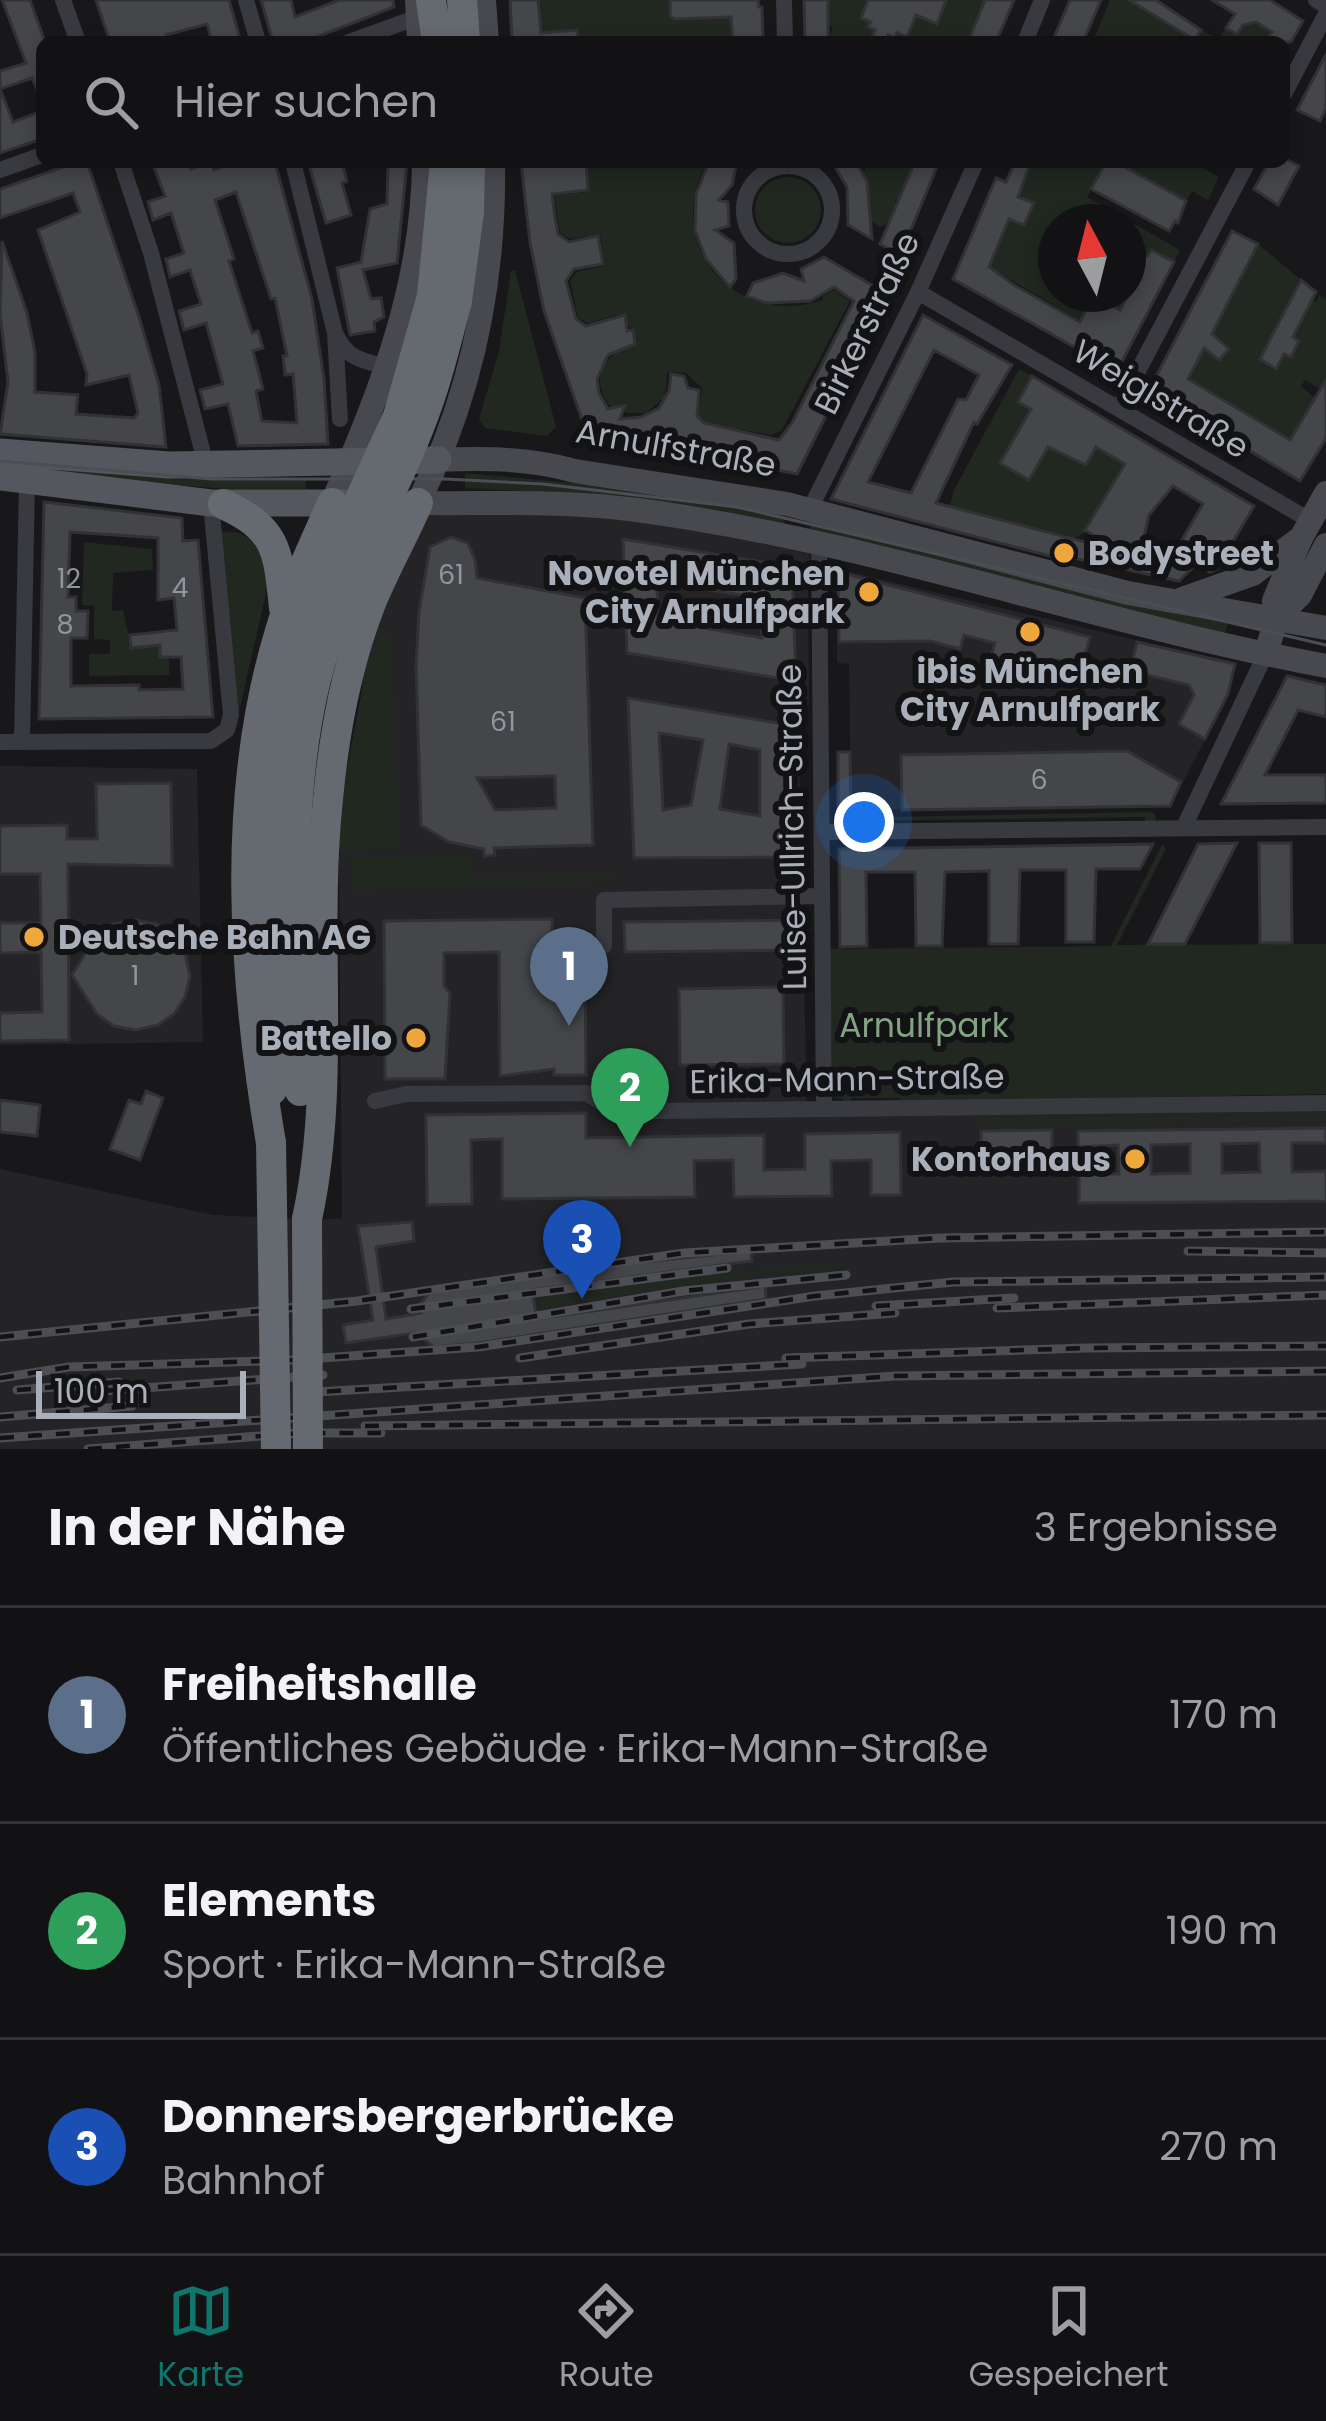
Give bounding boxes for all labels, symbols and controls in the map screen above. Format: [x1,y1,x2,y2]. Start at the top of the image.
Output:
search box [36,36,1290,168]
icon: search [78,69,144,135]
text: Hier suchen [174,70,438,133]
north arrow [1038,204,1146,312]
street label: Birkerstraße [803,224,931,422]
street label: Weiglstraße [1064,328,1258,470]
street label: Arnulfstraße [572,407,780,489]
place label: Bodystreet [1088,530,1274,577]
marker: Bodystreet [1051,540,1077,566]
place label: Novotel München City Arnulfpark [547,550,846,635]
house number: 61 [438,556,464,593]
house number: 12 [57,560,81,597]
house number: 4 [172,569,189,606]
marker: Novotel München City Arnulfpark [856,579,882,605]
house number: 8 [56,606,74,643]
marker: ibis München City Arnulfpark [1017,619,1043,645]
place label: ibis München City Arnulfpark [900,648,1161,733]
street label: Luise-Ullrich-Straße [766,663,818,991]
house number: 61 [490,703,516,740]
house number: 6 [1030,761,1048,798]
your location [834,792,894,852]
place label: Deutsche Bahn AG [58,914,371,961]
marker: Deutsche Bahn AG [21,924,47,950]
pin: 1 [530,927,608,1026]
house number: 1 [131,957,139,994]
park label: Arnulfpark [839,1002,1009,1049]
place label: Battello [260,1015,392,1062]
marker: Battello [403,1025,429,1051]
pin: 2 [591,1048,669,1147]
street label: Erika-Mann-Straße [689,1053,1005,1105]
place label: Kontorhaus [911,1136,1111,1183]
marker: Kontorhaus [1122,1146,1148,1172]
pin: 3 [543,1200,621,1299]
scale bar [36,1365,246,1418]
text: 100 m [54,1368,149,1415]
text: In der Nähe [48,1491,346,1563]
text: 3 Ergebnisse [1034,1500,1278,1555]
text: Freiheitshalle [162,1653,477,1716]
text: 1 [80,1687,94,1742]
text: 170 m [1169,1687,1278,1742]
text: Öffentliches Gebäude · Erika-Mann-Straße [162,1721,988,1776]
text: Elements [162,1869,376,1932]
text: 2 [76,1903,98,1958]
text: 190 m [1166,1903,1278,1958]
text: Sport · Erika-Mann-Straße [162,1937,666,1992]
text: Donnersbergerbrücke [162,2085,674,2148]
text: 3 [75,2119,99,2174]
text: 270 m [1159,2119,1278,2174]
text: Bahnhof [162,2153,325,2208]
tab: Karte [157,2278,244,2400]
tab: Route [559,2278,654,2400]
tab: Gespeichert [968,2278,1169,2400]

